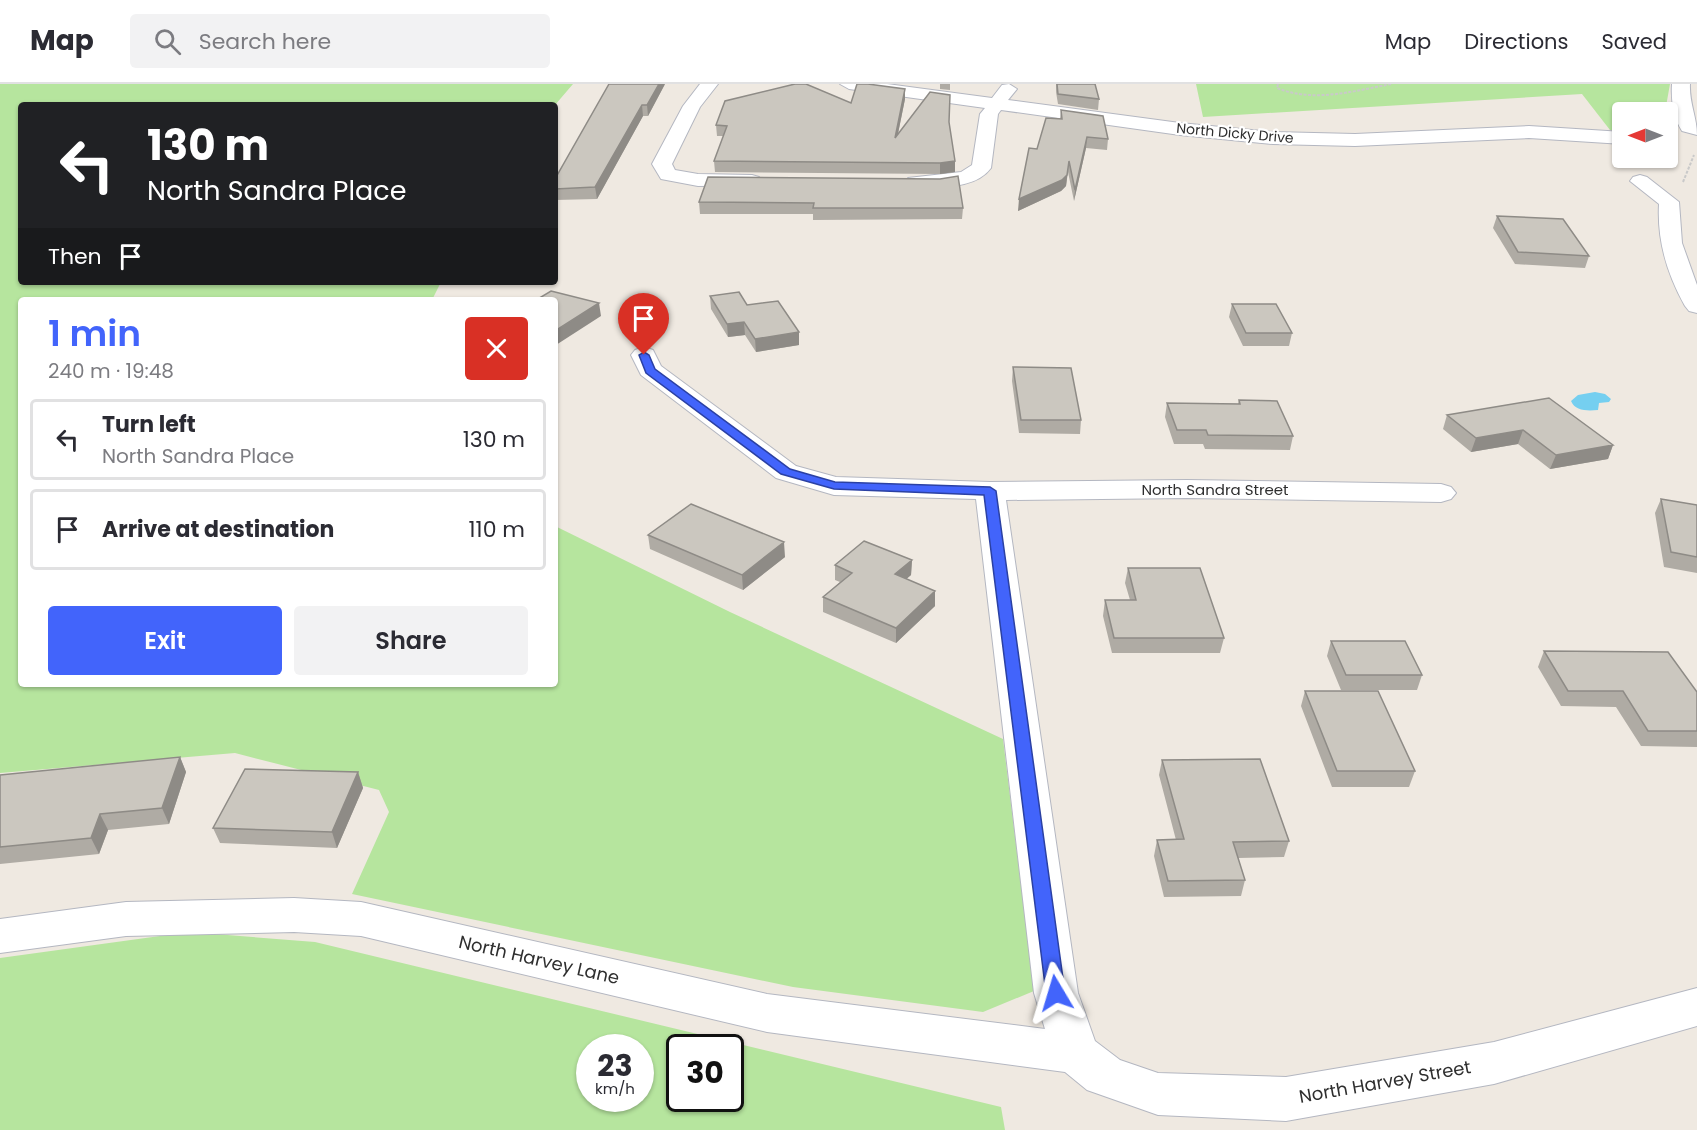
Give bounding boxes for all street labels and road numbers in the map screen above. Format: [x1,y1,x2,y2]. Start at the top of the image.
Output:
street label: North Dicky Drive [1176,118,1295,148]
street label: North Sandra Street [1141,479,1289,500]
street label: North Harvey Lane [456,929,622,990]
street label: North Harvey Street [1297,1054,1473,1109]

